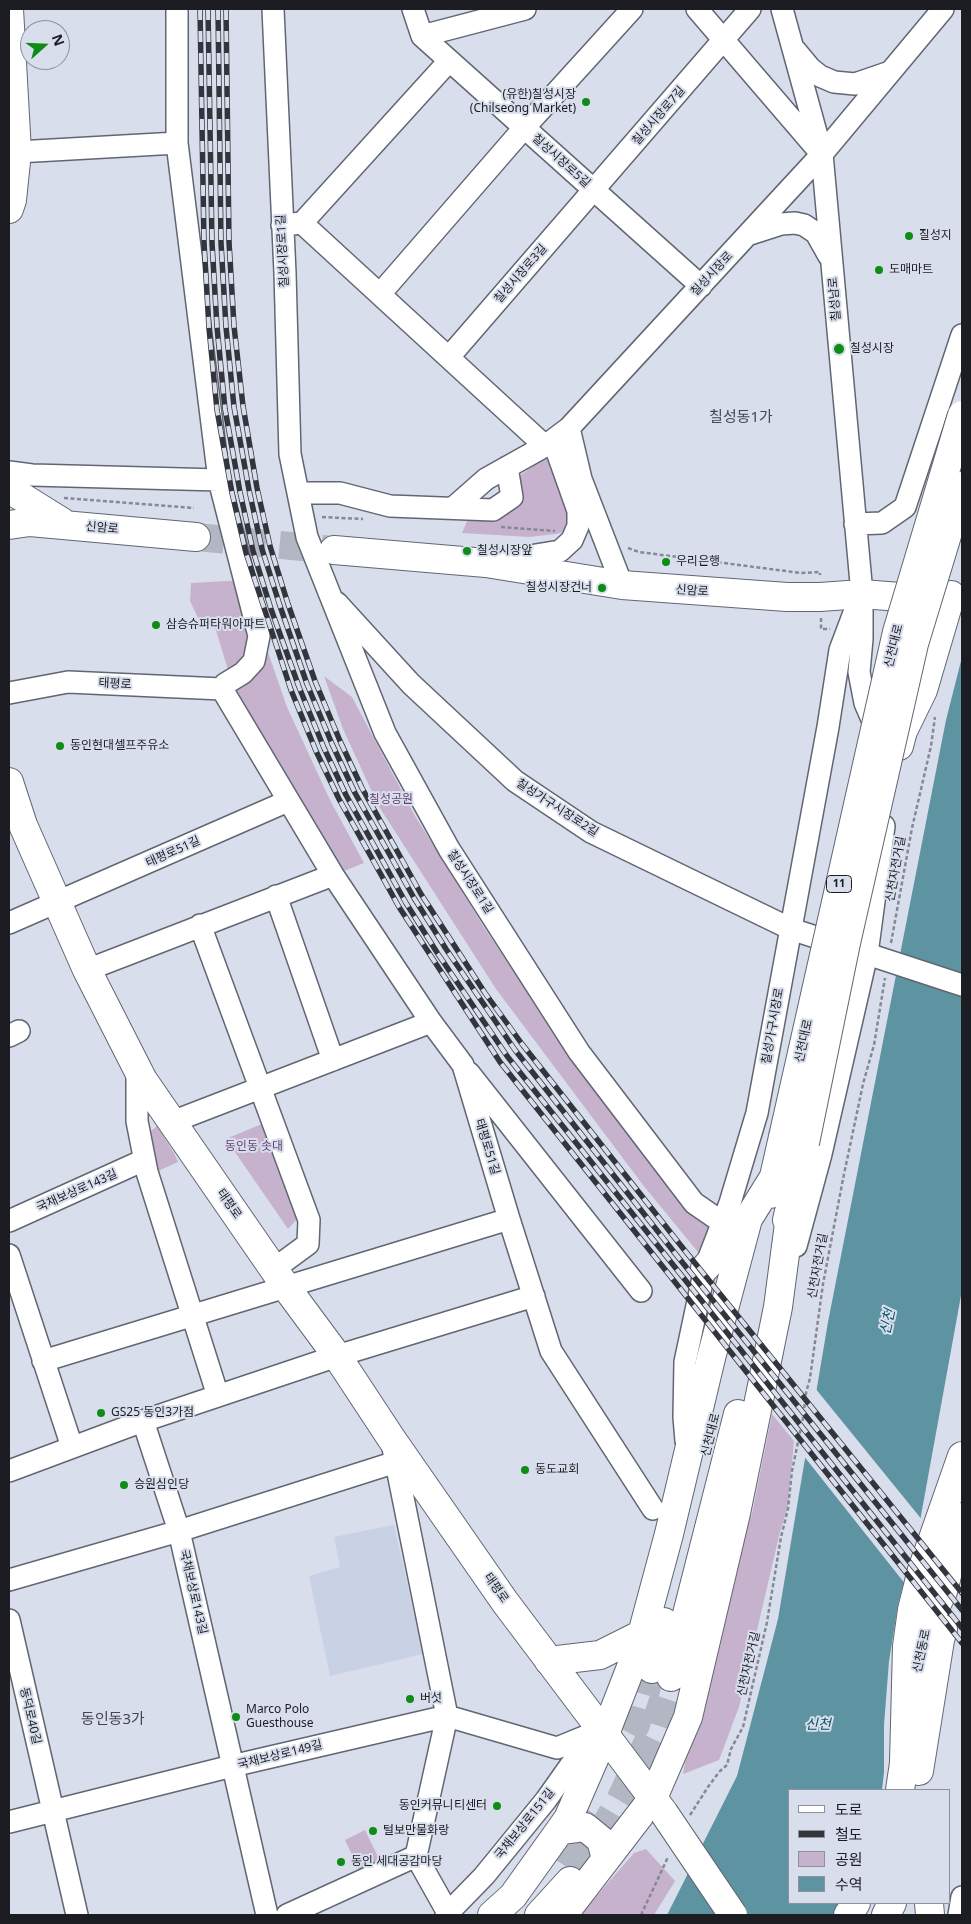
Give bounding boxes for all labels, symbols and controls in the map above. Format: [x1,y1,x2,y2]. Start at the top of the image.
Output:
north arrow [20,20,70,70]
text: N [48,31,69,49]
street label: 칠성시장로7길 [630,84,688,148]
place label: (유한)칠성시장 (Chilseong Market) [470,88,576,116]
marker: (유한)칠성시장 (Chilseong Market) [580,96,592,108]
street label: 칠성시장로5길 [529,131,593,191]
street label: 칠성시장로1길 [274,214,292,288]
place label: 질성지 [919,229,952,243]
marker: 질성지 [903,230,915,242]
street label: 칠성시장로3길 [492,242,550,306]
street label: 칠성시장로 [688,249,736,299]
place label: 도매마트 [889,263,933,277]
marker: 도매마트 [873,264,885,276]
street label: 칠성남로 [826,276,844,322]
marker: 칠성시장 [832,342,846,356]
place label: 칠성시장 [850,342,894,356]
district label: 칠성동1가 [709,409,773,427]
street label: 신암로 [85,519,119,537]
place label: 칠성시장앞 [477,544,532,558]
marker: 칠성시장앞 [461,545,473,557]
place label: 우리은행 [676,555,720,569]
marker: 우리은행 [660,556,672,568]
place label: 칠성시장건너 [526,581,592,595]
marker: 칠성시장건너 [596,582,608,594]
street label: 신암로 [675,583,709,599]
place label: 삼승슈퍼타워아파트 [166,618,265,632]
marker: 삼승슈퍼타워아파트 [150,619,162,631]
street label: 신천대로 [882,623,906,669]
street label: 태평로 [98,676,132,692]
place label: 동인현대셀프주유소 [70,739,169,753]
marker: 동인현대셀프주유소 [54,740,66,752]
street label: 칠성가구시장로2길 [513,776,601,840]
park label: 칠성공원 [369,793,413,807]
street label: 태평로51길 [144,834,202,870]
street label: 신천자전거길 [883,835,909,903]
street label: 칠성시장로1길 [444,847,496,917]
road number: 11 [826,876,852,892]
street label: 칠성가구시장로 [759,987,787,1065]
street label: 신천대로 [792,1018,816,1064]
street label: 태평로51길 [472,1117,502,1177]
park label: 동인동 솟대 [225,1140,283,1154]
street label: 국채보상로143길 [34,1167,120,1215]
street label: 태평로 [214,1186,244,1222]
street label: 신천자전거길 [805,1232,831,1300]
water label: 신천 [877,1308,899,1336]
place label: GS25 동인3가점 [111,1406,194,1420]
marker: GS25 동인3가점 [95,1407,107,1419]
street label: 신천대로 [699,1412,723,1458]
place label: 동도교회 [535,1463,579,1477]
marker: 동도교회 [519,1464,531,1476]
place label: 승원심인당 [134,1478,189,1492]
marker: 승원심인당 [118,1479,130,1491]
street label: 국채보상로143길 [176,1548,210,1636]
street label: 태평로 [481,1570,511,1606]
street label: 신천동로 [910,1628,934,1674]
street label: 신천자전거길 [735,1630,763,1698]
street label: 동덕로40길 [16,1686,44,1746]
place label: 버섯 [420,1692,442,1706]
marker: 버섯 [404,1693,416,1705]
place label: Marco Polo Guesthouse [246,1703,314,1731]
district label: 동인동3가 [81,1711,145,1729]
marker: Marco Polo Guesthouse [230,1711,242,1723]
water label: 신천 [805,1717,831,1733]
street label: 국채보상로149길 [236,1738,324,1772]
street label: 국채보상로151길 [492,1786,558,1862]
legend [788,1789,951,1904]
place label: 동인커뮤니티센터 [399,1799,487,1813]
text: 도로 [835,1799,863,1819]
marker: 동인커뮤니티센터 [491,1800,503,1812]
place label: 털보만물화랑 [383,1824,449,1838]
text: 철도 [835,1824,863,1844]
marker: 털보만물화랑 [367,1825,379,1837]
text: 공원 [835,1849,863,1869]
place label: 동인 세대공감마당 [351,1855,442,1869]
marker: 동인 세대공감마당 [335,1856,347,1868]
text: 수역 [835,1874,863,1894]

